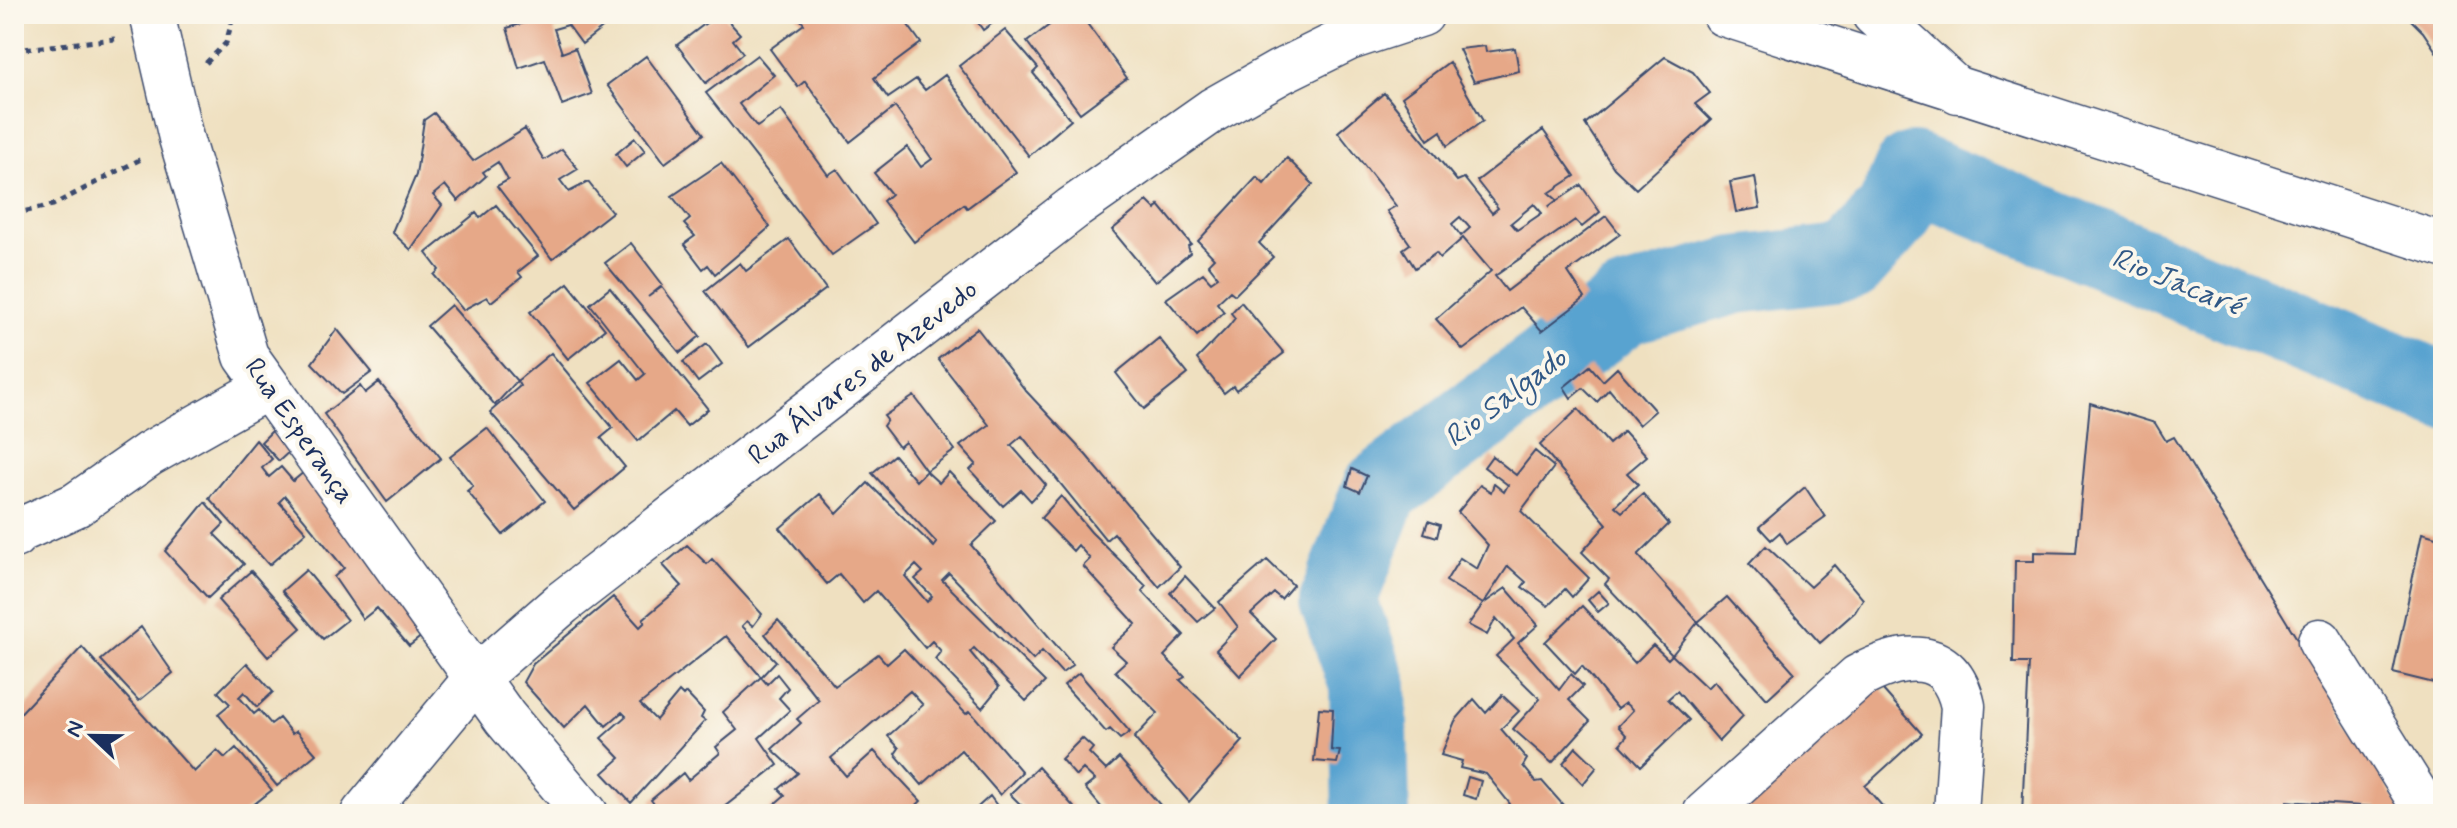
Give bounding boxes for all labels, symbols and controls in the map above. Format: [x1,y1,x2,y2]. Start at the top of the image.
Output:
water label: Rio Jacaré [2106,239,2250,327]
street label: Rua Álvares de Azevedo [740,271,986,474]
water label: Rio Salgado [1437,339,1577,459]
street label: Rua Esperança [235,351,363,512]
north arrow [52,696,132,776]
text: N [60,717,91,741]

